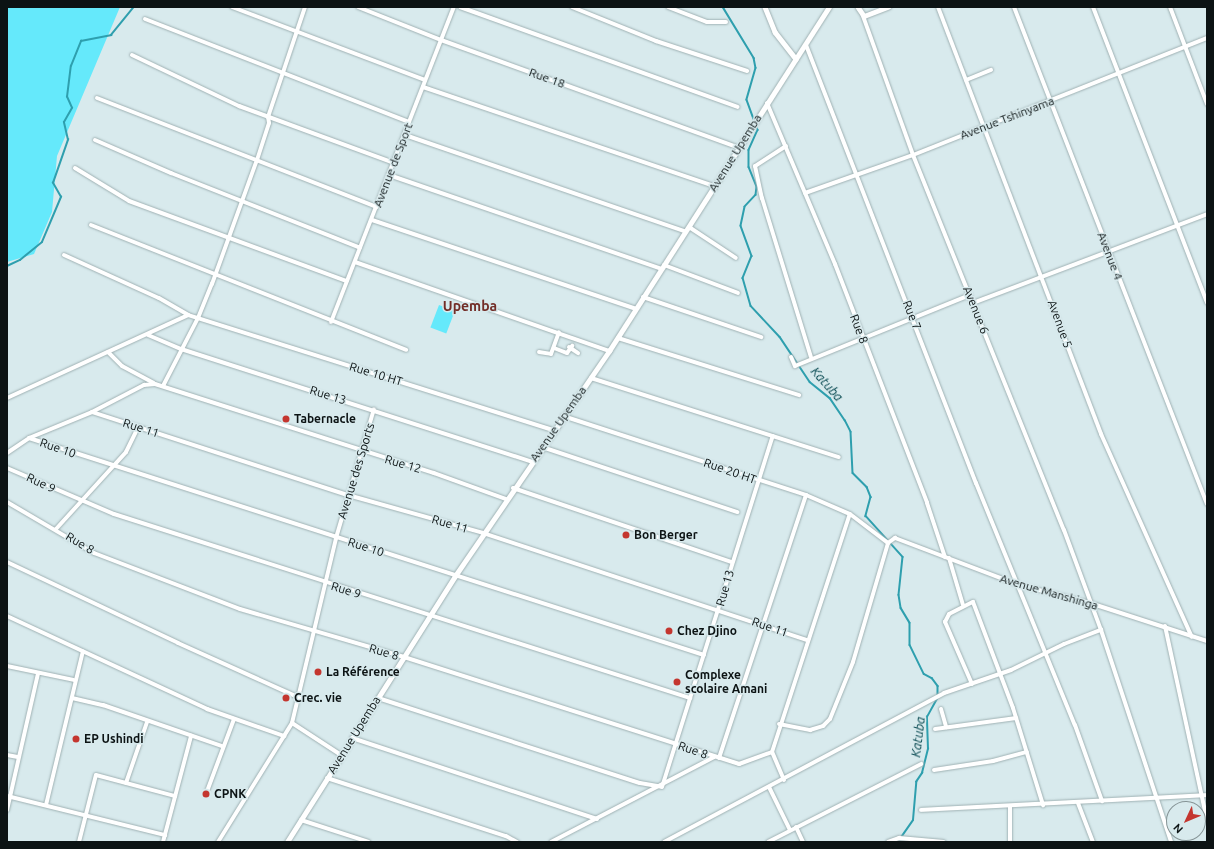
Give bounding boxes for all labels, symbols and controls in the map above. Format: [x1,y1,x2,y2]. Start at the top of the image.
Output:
street label: Rue 18 [527,65,567,91]
street label: Avenue Tshinyama [958,93,1056,143]
street label: Avenue Upemba [705,112,765,194]
street label: Avenue de Sport [370,121,416,209]
street label: Avenue 4 [1094,230,1126,282]
street label: Avenue 6 [960,284,992,336]
district label: Upemba [443,298,497,314]
street label: Rue 7 [900,298,924,332]
street label: Avenue 5 [1045,298,1075,350]
street label: Rue 8 [847,312,871,346]
street label: Rue 10 HT [348,359,404,389]
water label: Katuba [808,364,846,404]
street label: Rue 13 [308,383,348,407]
street label: Avenue Upemba [527,384,589,464]
place label: Tabernacle [294,412,356,426]
marker: Tabernacle [281,414,291,424]
street label: Rue 11 [121,415,161,441]
street label: Avenue des Sports [335,421,377,521]
street label: Rue 10 [38,435,78,461]
street label: Rue 12 [383,452,423,476]
street label: Rue 20 HT [702,455,758,487]
street label: Rue 9 [24,470,58,496]
street label: Rue 11 [430,512,470,536]
place label: Bon Berger [634,528,698,542]
street label: Rue 8 [63,529,97,557]
marker: Bon Berger [621,530,631,540]
street label: Rue 10 [346,534,386,560]
street label: Rue 13 [713,568,737,608]
street label: Avenue Manshinga [998,571,1100,613]
street label: Rue 9 [329,579,363,601]
street label: Rue 11 [750,614,790,640]
place label: Chez Djino [677,624,737,638]
marker: Chez Djino [664,626,674,636]
street label: Rue 8 [367,641,401,663]
place label: La Référence [326,665,400,679]
marker: La Référence [313,667,323,677]
place label: Complexe scolaire Amani [685,668,767,696]
marker: Complexe scolaire Amani [672,677,682,687]
place label: Crec. vie [294,691,342,705]
marker: Crec. vie [281,693,291,703]
street label: Avenue Upemba [324,694,384,776]
water label: Katuba [908,716,928,758]
place label: EP Ushindi [84,732,144,746]
marker: EP Ushindi [71,734,81,744]
street label: Rue 8 [676,738,710,762]
place label: CPNK [214,787,246,801]
marker: CPNK [201,789,211,799]
north arrow [1166,801,1206,841]
text: N [1171,822,1185,836]

